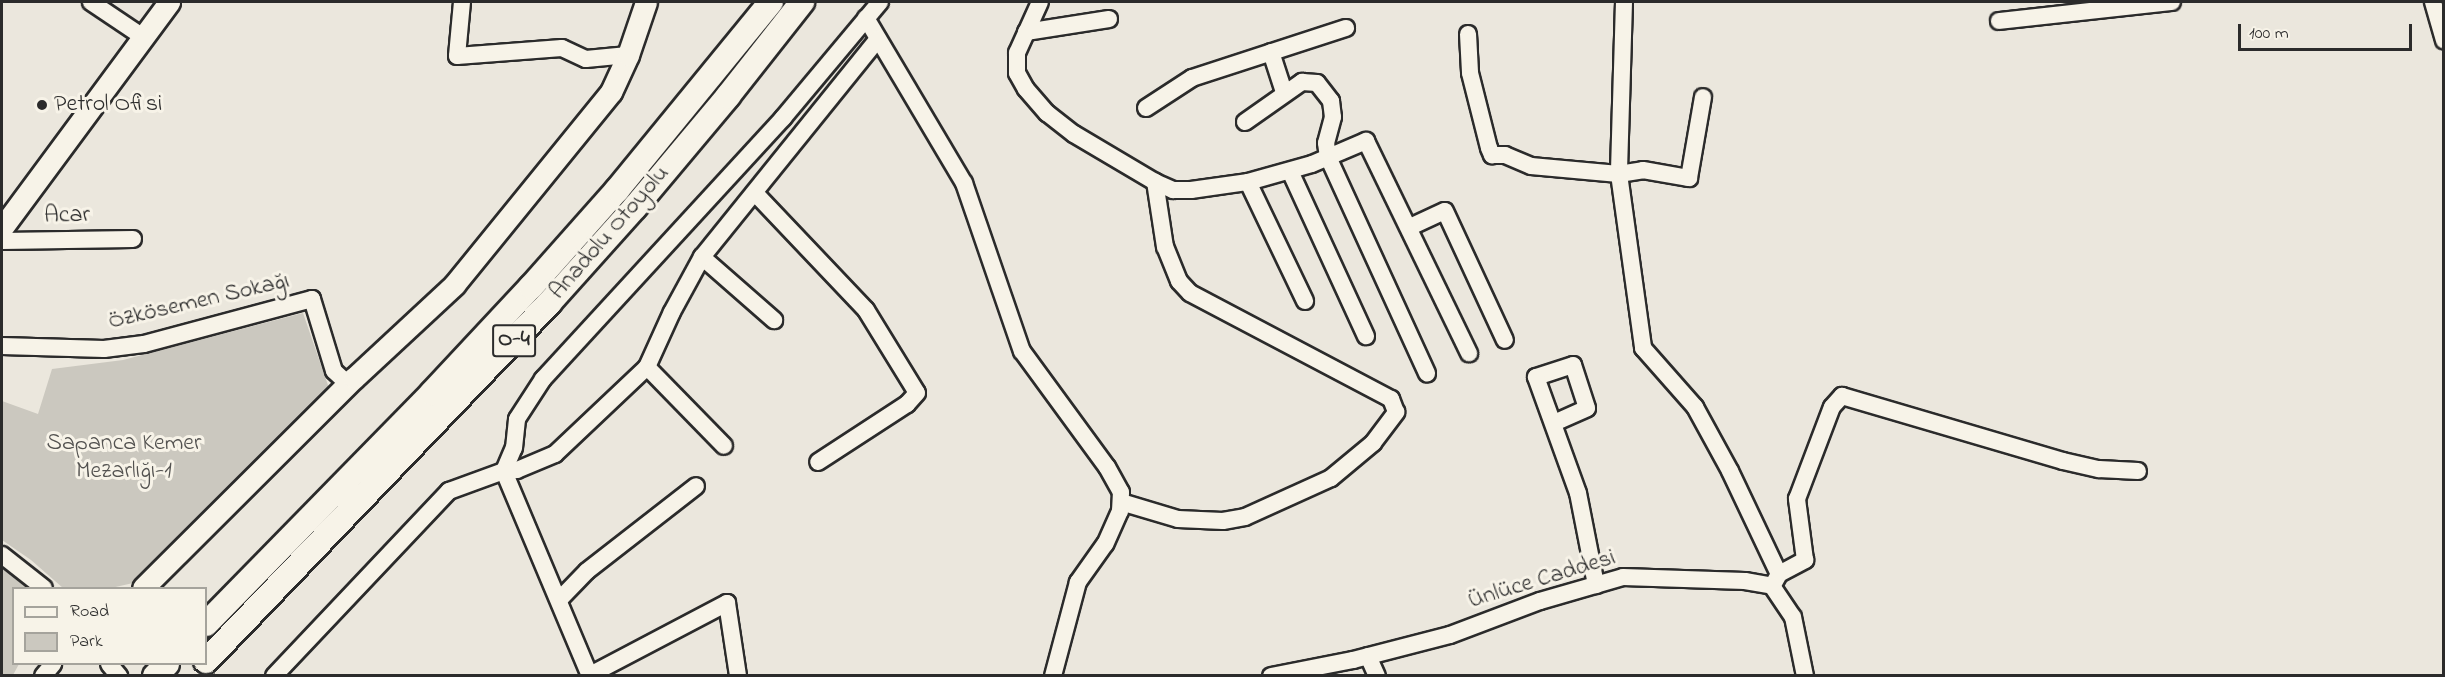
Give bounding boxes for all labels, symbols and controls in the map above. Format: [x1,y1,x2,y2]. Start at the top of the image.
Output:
scale bar [2241,12,2415,50]
text: 100 m [2249,21,2289,47]
place label: Petrol Ofisi [54,91,162,119]
marker: Petrol Ofisi [35,98,49,112]
street label: Anadolu Otoyolu [544,160,676,306]
street label: Acar [44,201,90,231]
street label: Özkösemen Sokağı [106,267,292,337]
road number: O-4 [492,322,536,360]
park label: Sapanca Kemer Mezarlığı-1 [46,430,202,486]
street label: Ünlüce Caddesi [1465,544,1619,616]
legend [12,587,207,665]
text: Road [70,599,109,625]
text: Park [70,629,103,655]

